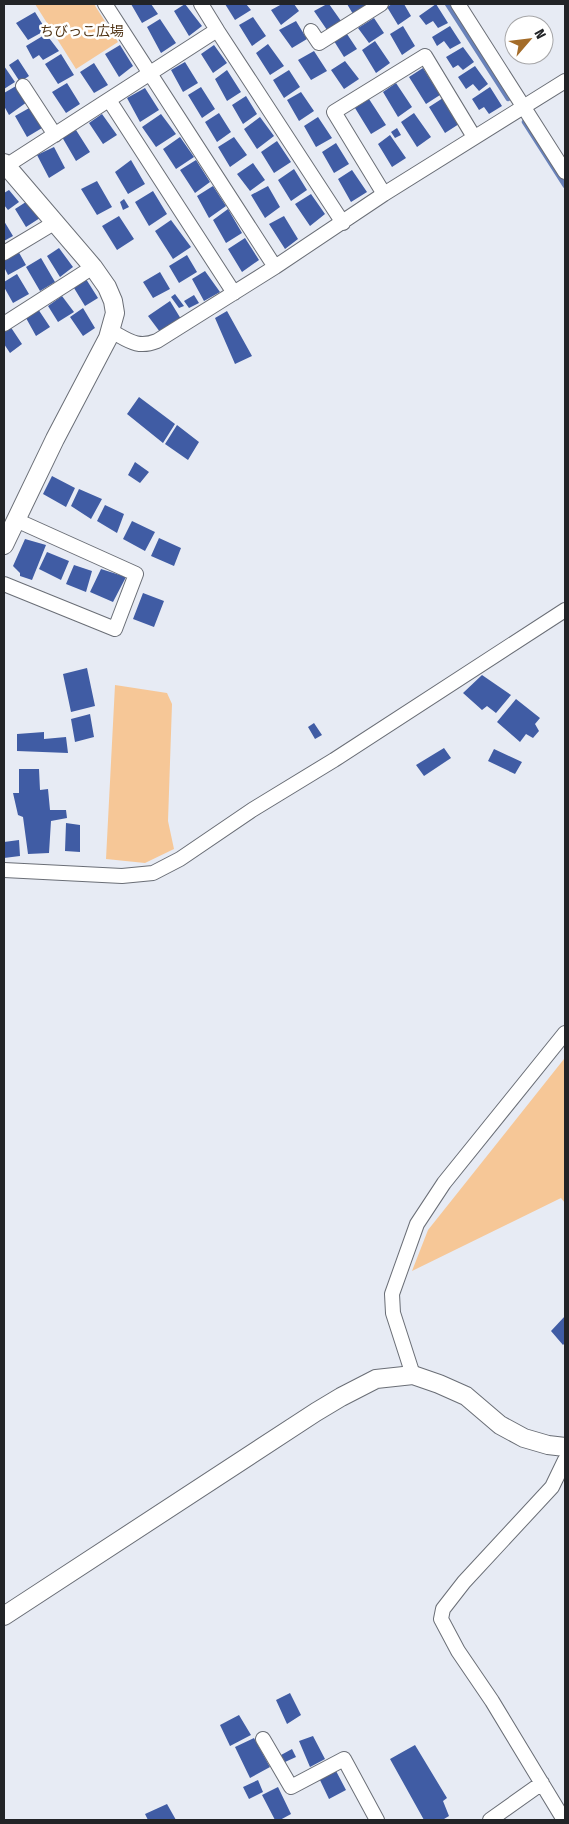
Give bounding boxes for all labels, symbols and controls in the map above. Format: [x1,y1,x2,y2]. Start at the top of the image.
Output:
north arrow [504,15,554,65]
park label: ちびっこ広場 [40,23,124,40]
text: N [531,26,550,42]

